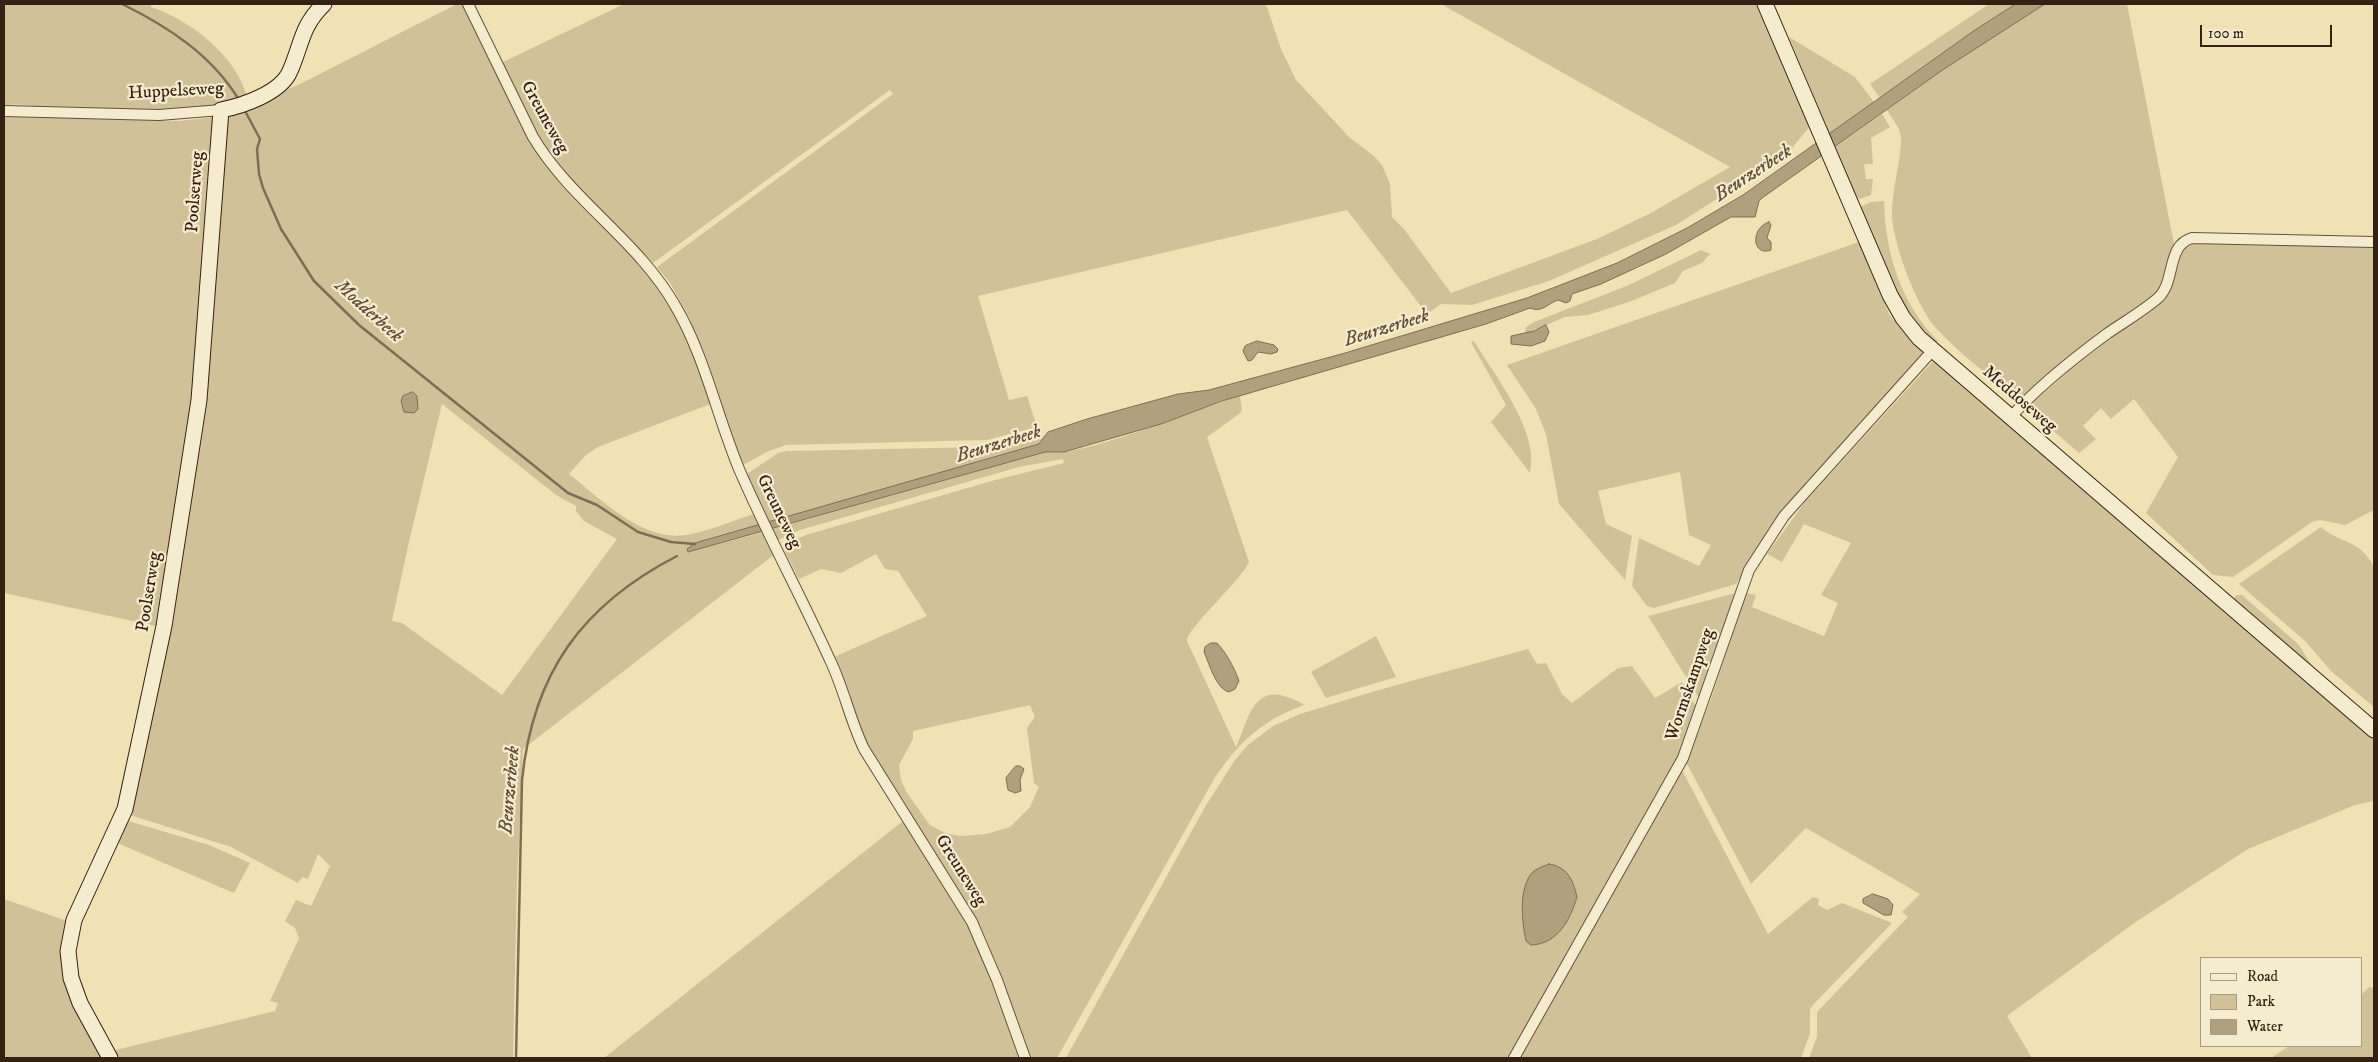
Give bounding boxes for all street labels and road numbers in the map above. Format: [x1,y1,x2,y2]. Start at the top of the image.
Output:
street label: Greuneweg [515,78,573,158]
street label: Huppelseweg [128,79,224,105]
street label: Poolserweg [182,151,210,233]
street label: Meddoseweg [1977,362,2061,438]
street label: Greuneweg [751,471,805,553]
street label: Poolserweg [133,550,167,634]
street label: Wormskampweg [1662,626,1720,744]
street label: Greuneweg [930,831,990,911]

